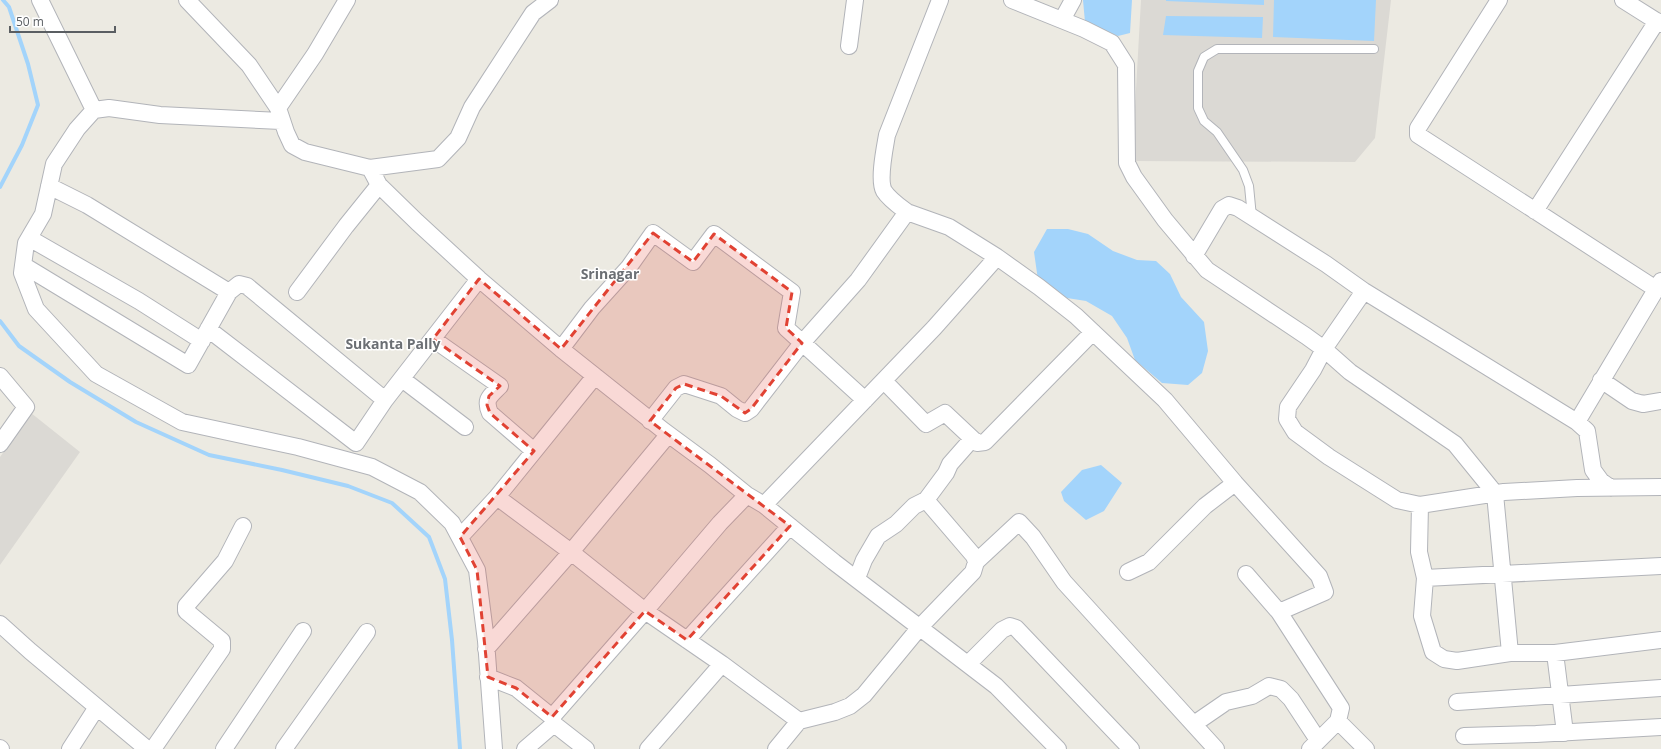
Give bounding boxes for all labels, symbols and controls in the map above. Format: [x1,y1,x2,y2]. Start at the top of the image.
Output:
scale bar [10,8,115,34]
text: 50 m [16,13,44,30]
district label: Srinagar [581,264,640,283]
district label: Sukanta Pally [345,334,441,353]

